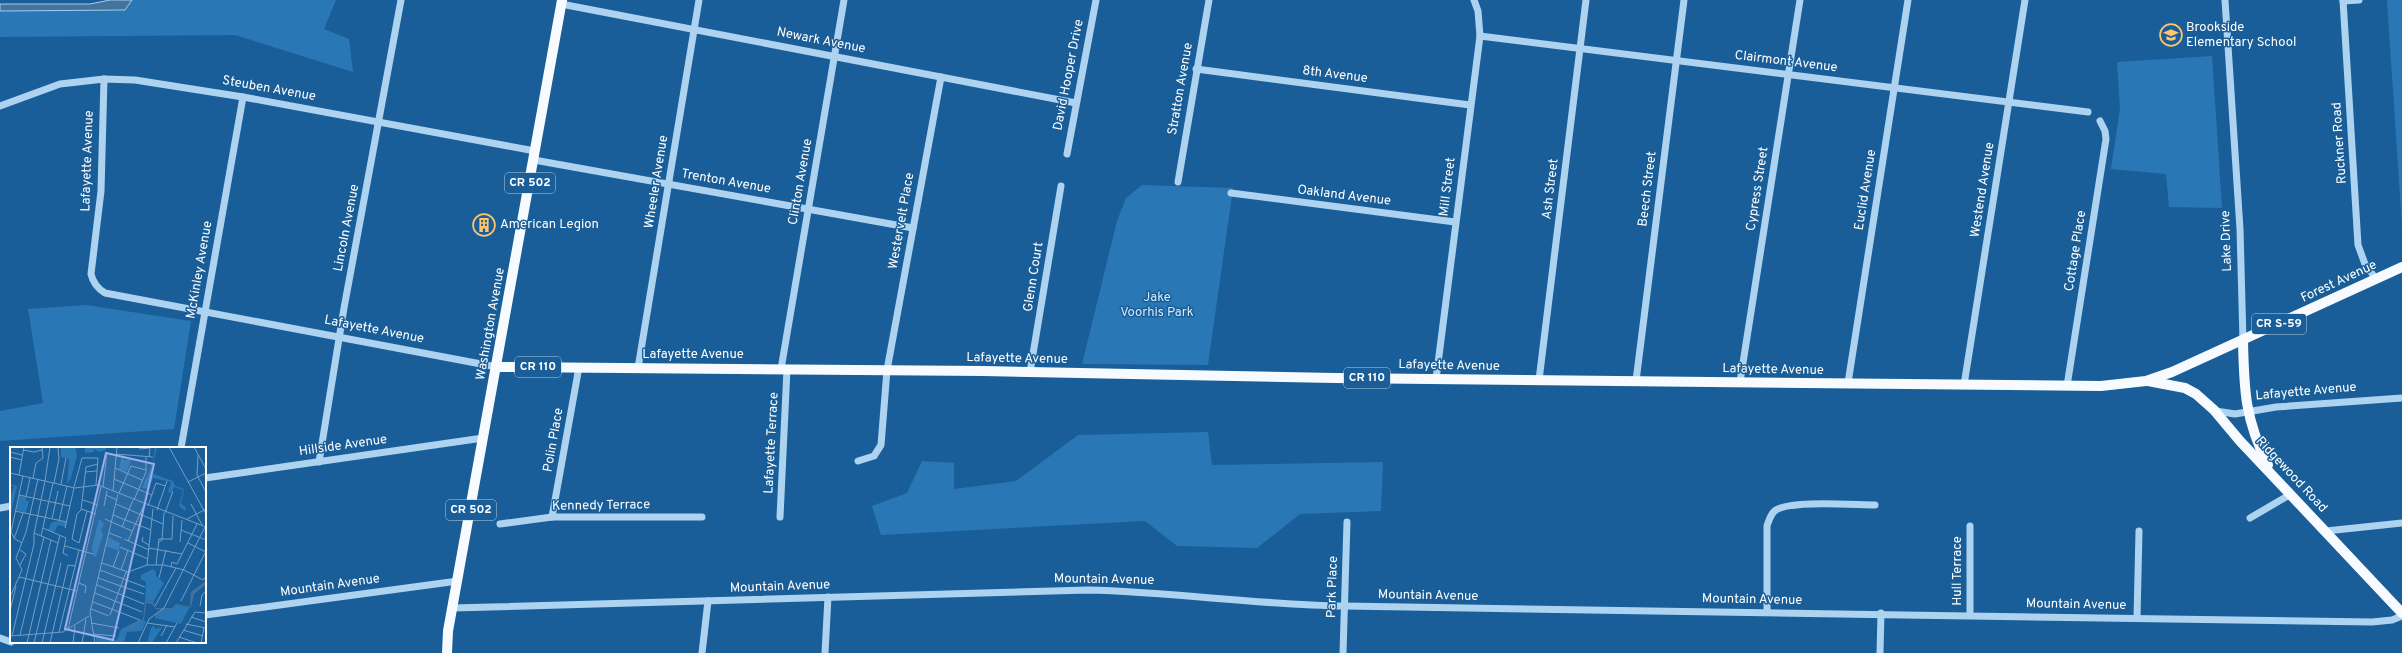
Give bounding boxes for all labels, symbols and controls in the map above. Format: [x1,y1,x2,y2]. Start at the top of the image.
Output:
street label: David Hooper Drive [1050,18,1088,132]
place label: Brookside Elementary School [2186,20,2296,51]
school or university icon: Brookside Elementary School [2158,22,2184,48]
street label: Newark Avenue [775,25,867,57]
street label: Stratton Avenue [1165,42,1197,136]
street label: Clairmont Avenue [1734,48,1838,76]
street label: 8th Avenue [1301,63,1369,87]
street label: Steuben Avenue [221,73,317,105]
street label: Ruckner Road [2329,102,2351,184]
street label: Lafayette Avenue [78,110,98,212]
street label: Wheeler Avenue [642,134,672,230]
street label: Clinton Avenue [786,138,816,226]
street label: Westend Avenue [1968,141,1998,239]
street label: Cypress Street [1743,146,1773,232]
street label: Euclid Avenue [1852,148,1880,232]
street label: Beech Street [1635,150,1661,228]
street label: Mill Street [1436,156,1460,217]
street label: Ash Street [1539,158,1563,220]
street label: Trenton Avenue [680,166,772,198]
street label: Westervelt Place [886,171,918,271]
road number: CR 502 [505,173,555,193]
street label: Oakland Avenue [1296,182,1392,210]
street label: Lincoln Avenue [331,183,363,273]
street label: Cottage Place [2062,209,2090,293]
street label: Lake Drive [2218,210,2236,272]
building icon: American Legion [471,212,497,238]
place label: American Legion [500,217,599,233]
street label: McKinley Avenue [184,220,216,320]
street label: Glenn Court [1021,241,1047,313]
street label: Forest Avenue [2298,257,2380,307]
street label: Washington Avenue [473,266,509,382]
park label: Jake Voorhis Park [1120,290,1194,321]
street label: Lafayette Avenue [323,312,425,348]
road number: CR S-59 [2252,314,2306,334]
street label: Lafayette Avenue [642,347,744,363]
street label: Lafayette Avenue [966,350,1068,368]
road number: CR 110 [515,357,561,377]
street label: Lafayette Avenue [1398,357,1500,375]
street label: Lafayette Avenue [1722,361,1824,379]
road number: CR 110 [1344,368,1390,388]
street label: Lafayette Avenue [2255,380,2357,404]
street label: Lafayette Terrace [761,392,783,494]
street label: Polin Place [540,407,568,473]
street label: Hillside Avenue [298,432,388,460]
street label: Ridgewood Road [2252,434,2330,516]
inset map [10,447,206,643]
street label: Kennedy Terrace [552,497,650,515]
road number: CR 502 [446,500,496,520]
street label: Hull Terrace [1950,536,1966,606]
street label: Park Place [1324,556,1342,618]
street label: Mountain Avenue [279,571,381,601]
street label: Mountain Avenue [1054,571,1154,589]
street label: Mountain Avenue [729,577,831,597]
street label: Mountain Avenue [1378,587,1478,605]
street label: Mountain Avenue [1702,591,1802,609]
street label: Mountain Avenue [2026,596,2126,614]

